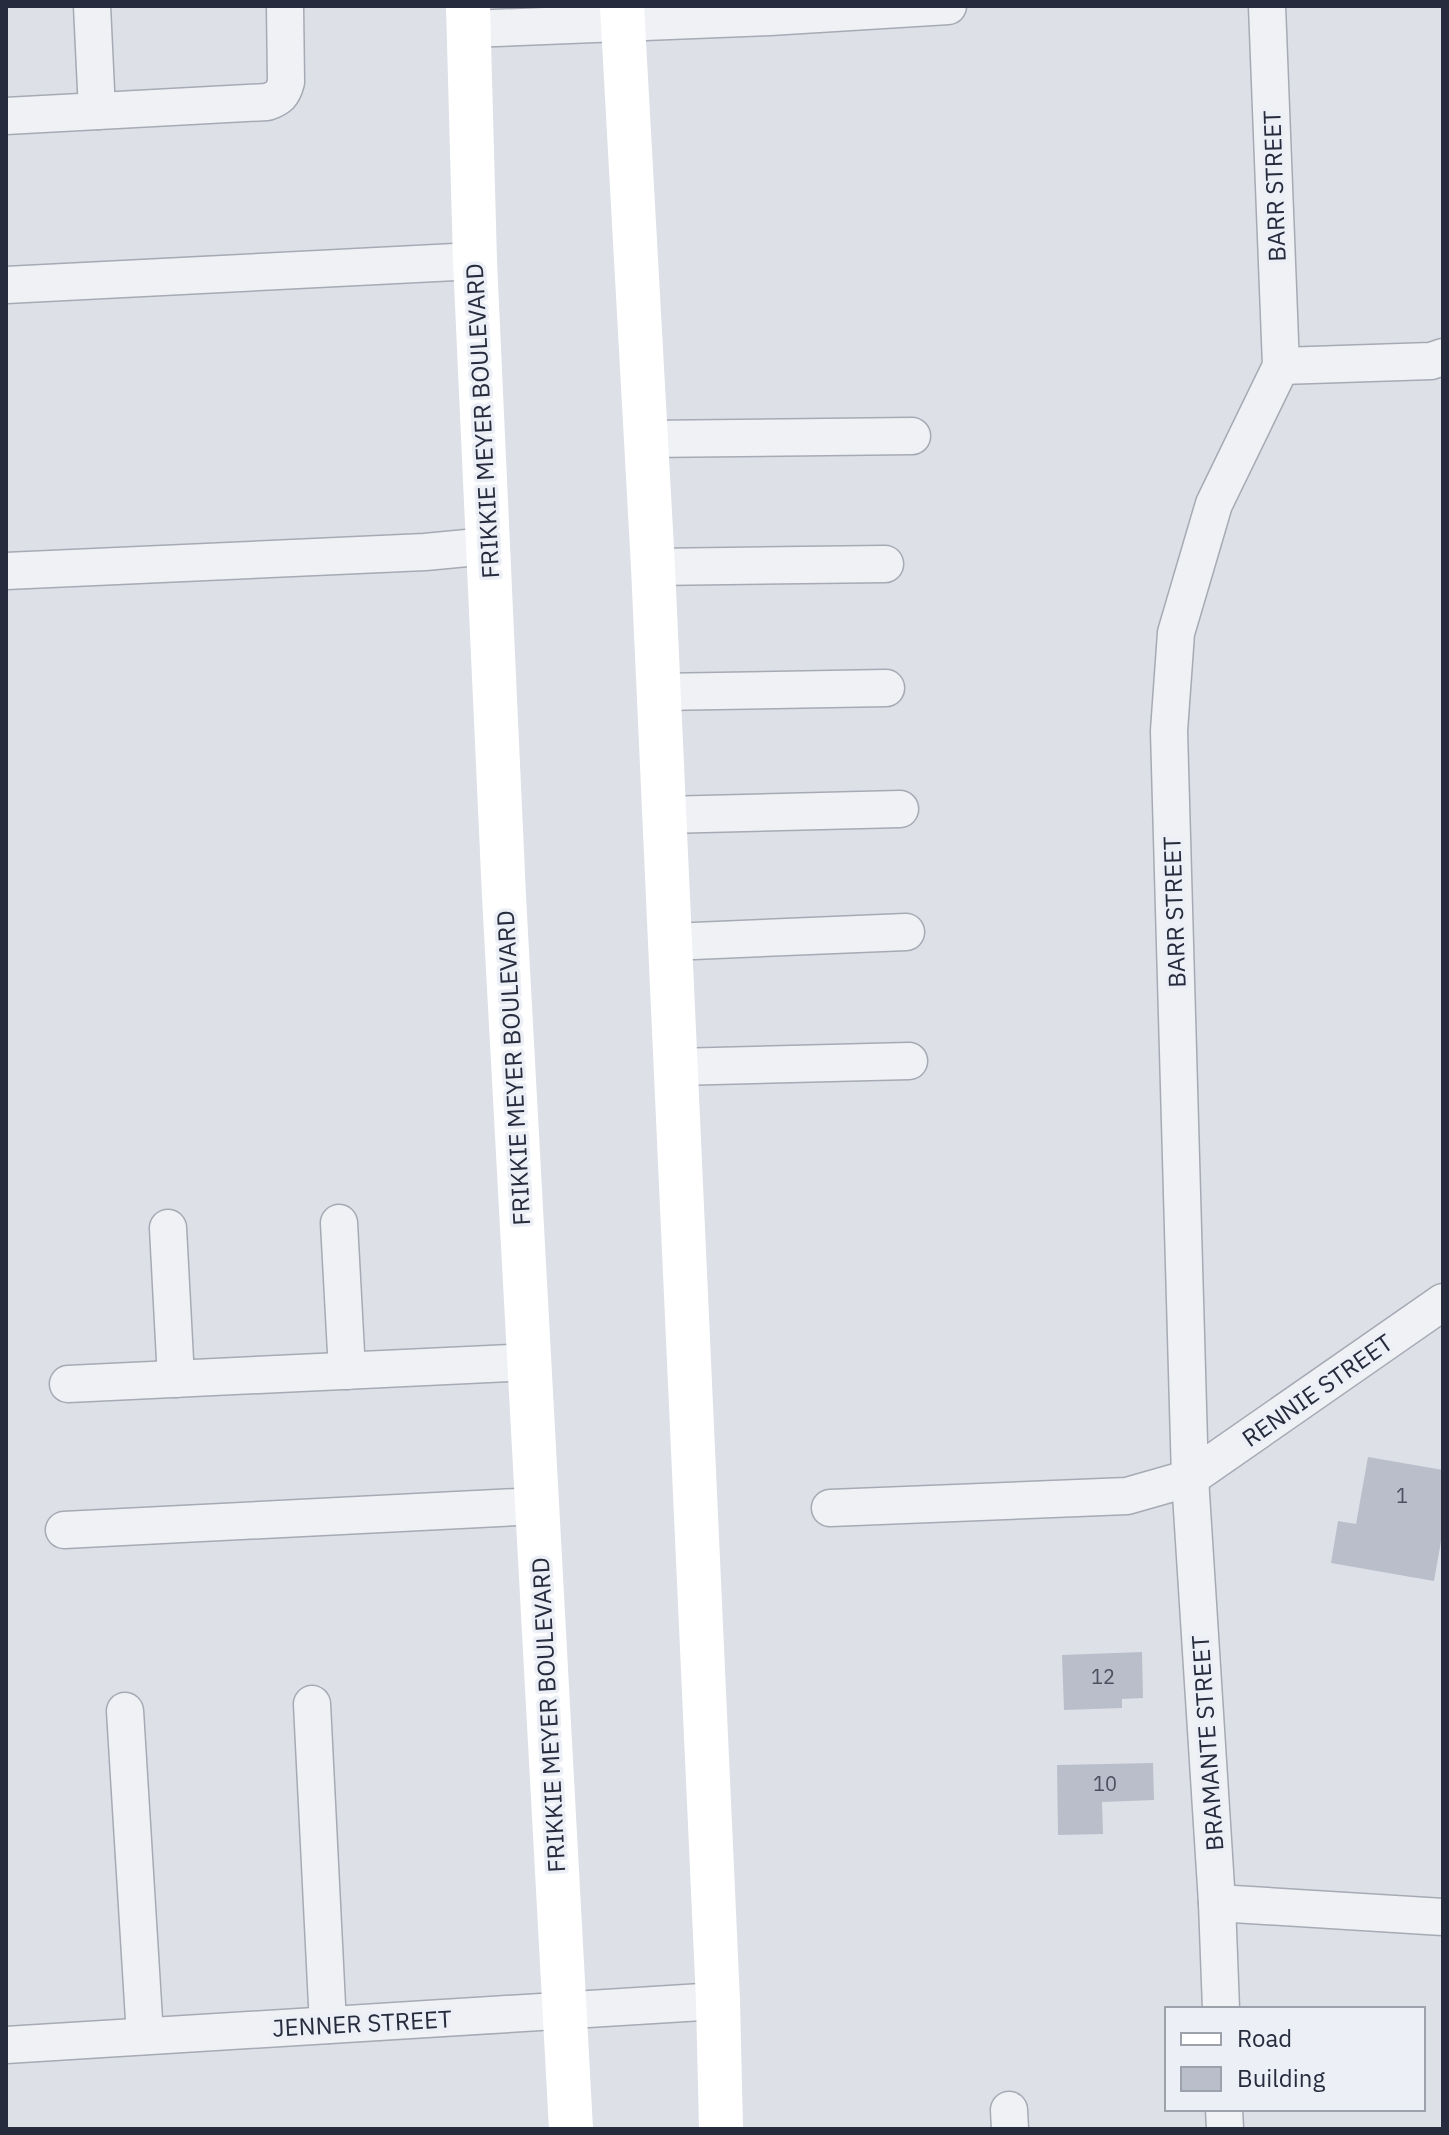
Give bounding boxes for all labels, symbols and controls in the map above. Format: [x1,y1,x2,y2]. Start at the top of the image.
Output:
street label: BARR STREET [1255,109,1293,262]
street label: FRIKKIE MEYER BOULEVARD [458,263,506,579]
street label: BARR STREET [1155,835,1193,988]
street label: FRIKKIE MEYER BOULEVARD [489,910,537,1226]
street label: RENNIE STREET [1235,1326,1399,1454]
house number: 1 [1396,1482,1408,1509]
street label: FRIKKIE MEYER BOULEVARD [524,1557,572,1873]
street label: BRAMANTE STREET [1183,1634,1230,1852]
house number: 12 [1091,1663,1115,1690]
house number: 10 [1093,1770,1117,1797]
street label: JENNER STREET [271,2002,453,2044]
legend [1165,2007,1425,2111]
text: Road [1237,2022,1292,2054]
text: Building [1237,2062,1325,2094]

